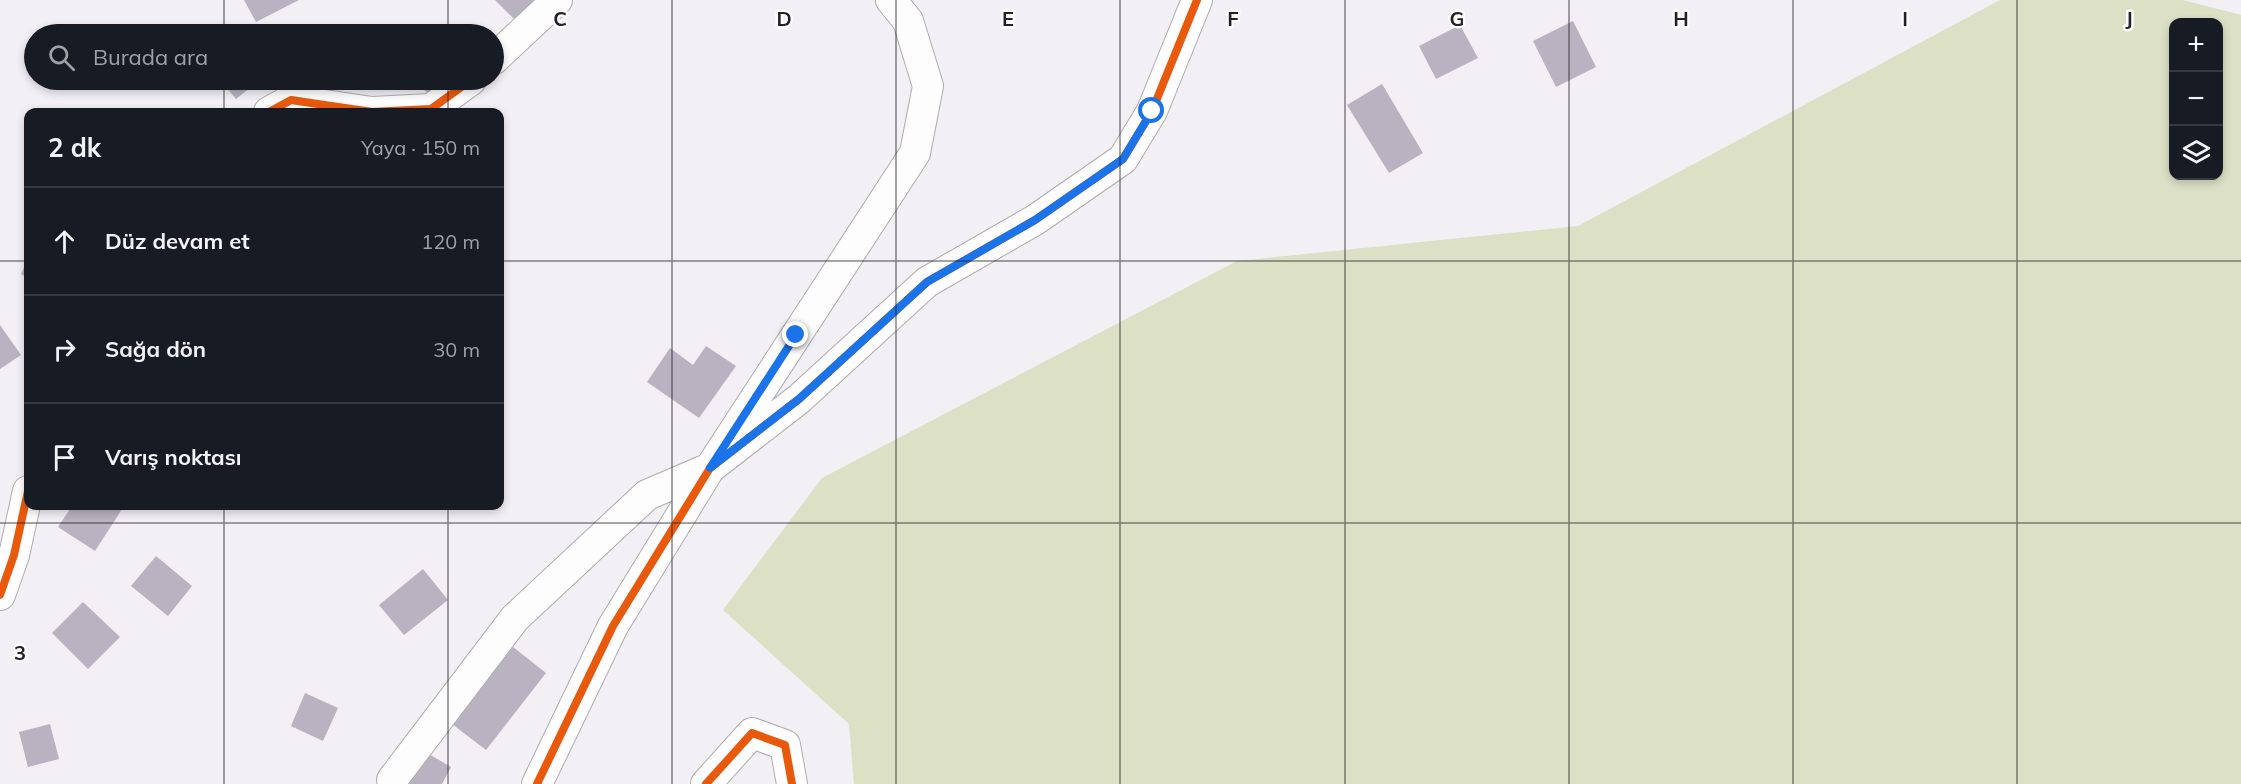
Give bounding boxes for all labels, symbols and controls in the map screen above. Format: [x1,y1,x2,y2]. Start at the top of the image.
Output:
text: C [553,6,567,31]
text: D [776,6,792,31]
text: E [1002,6,1014,31]
text: F [1227,6,1239,31]
text: G [1450,6,1464,31]
text: H [1673,6,1689,31]
text: I [1902,6,1908,31]
text: J [2125,6,2133,31]
map controls [2169,18,2223,180]
button: + [2169,18,2223,72]
search box [24,24,504,90]
icon: search [45,41,78,74]
text: Burada ara [93,43,208,71]
button: − [2169,72,2223,126]
route start [1138,97,1164,123]
button: layers [2169,126,2223,180]
text: 2 dk [48,131,101,164]
text: Yaya · 150 m [361,135,480,160]
icon: ahead [48,225,81,258]
text: Düz devam et [105,227,250,255]
text: 120 m [421,229,480,254]
route end [782,321,808,347]
icon: right [48,333,81,366]
text: Sağa dön [105,335,206,363]
text: 30 m [433,337,480,362]
icon: arrive [48,441,81,474]
text: Varış noktası [105,443,241,471]
text: 3 [14,640,26,665]

